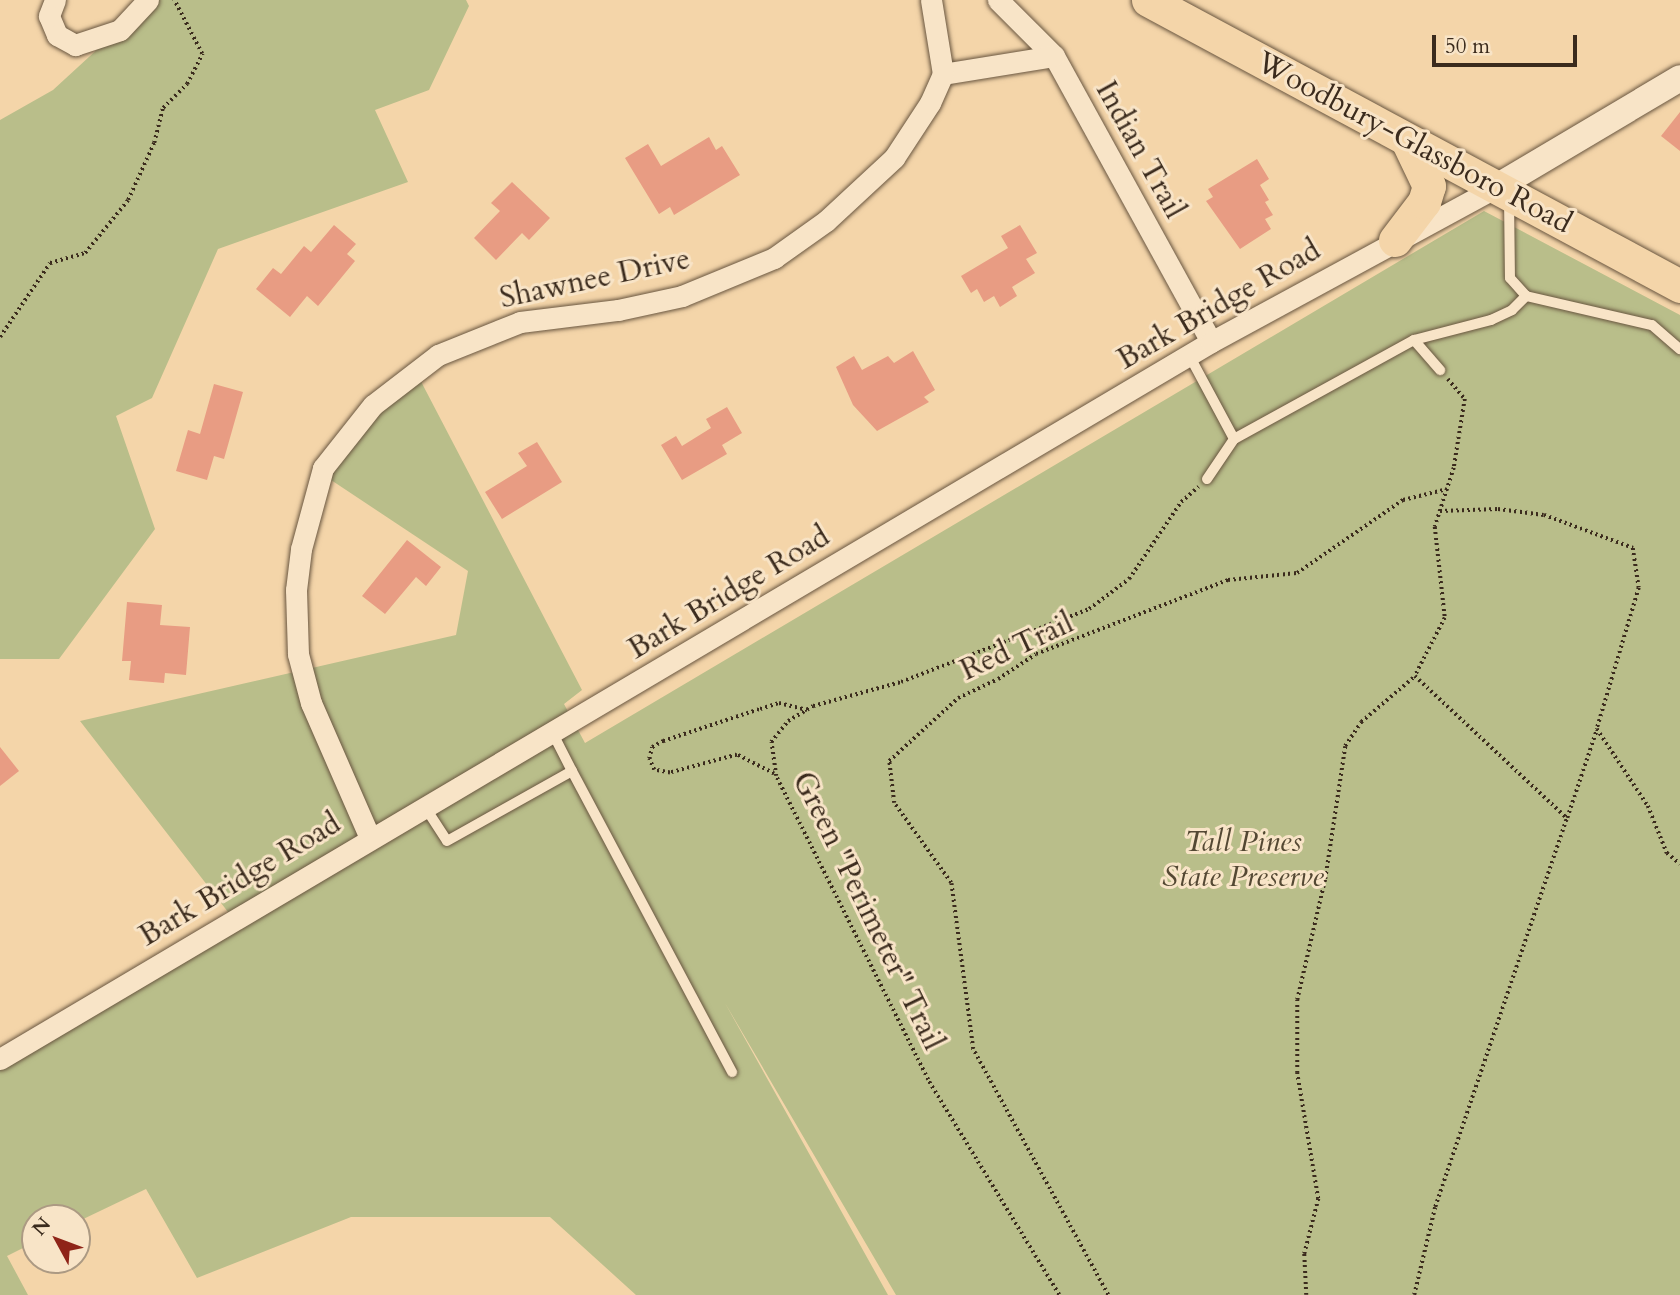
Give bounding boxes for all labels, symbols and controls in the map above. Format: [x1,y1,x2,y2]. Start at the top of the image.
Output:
scale bar [1435,21,1580,65]
text: 50 m [1445,32,1490,61]
street label: Woodbury-Glassboro Road [1250,44,1578,242]
street label: Indian Trail [1087,75,1193,225]
street label: Bark Bridge Road [1111,232,1327,378]
street label: Shawnee Drive [497,241,693,317]
street label: Bark Bridge Road [622,519,836,667]
street label: Red Trail [955,605,1079,689]
street label: Green "Perimeter" Trail [785,766,951,1056]
street label: Bark Bridge Road [133,806,347,954]
park label: Tall Pines State Preserve [1162,824,1324,894]
north arrow [21,1204,91,1274]
text: N [26,1212,57,1241]

